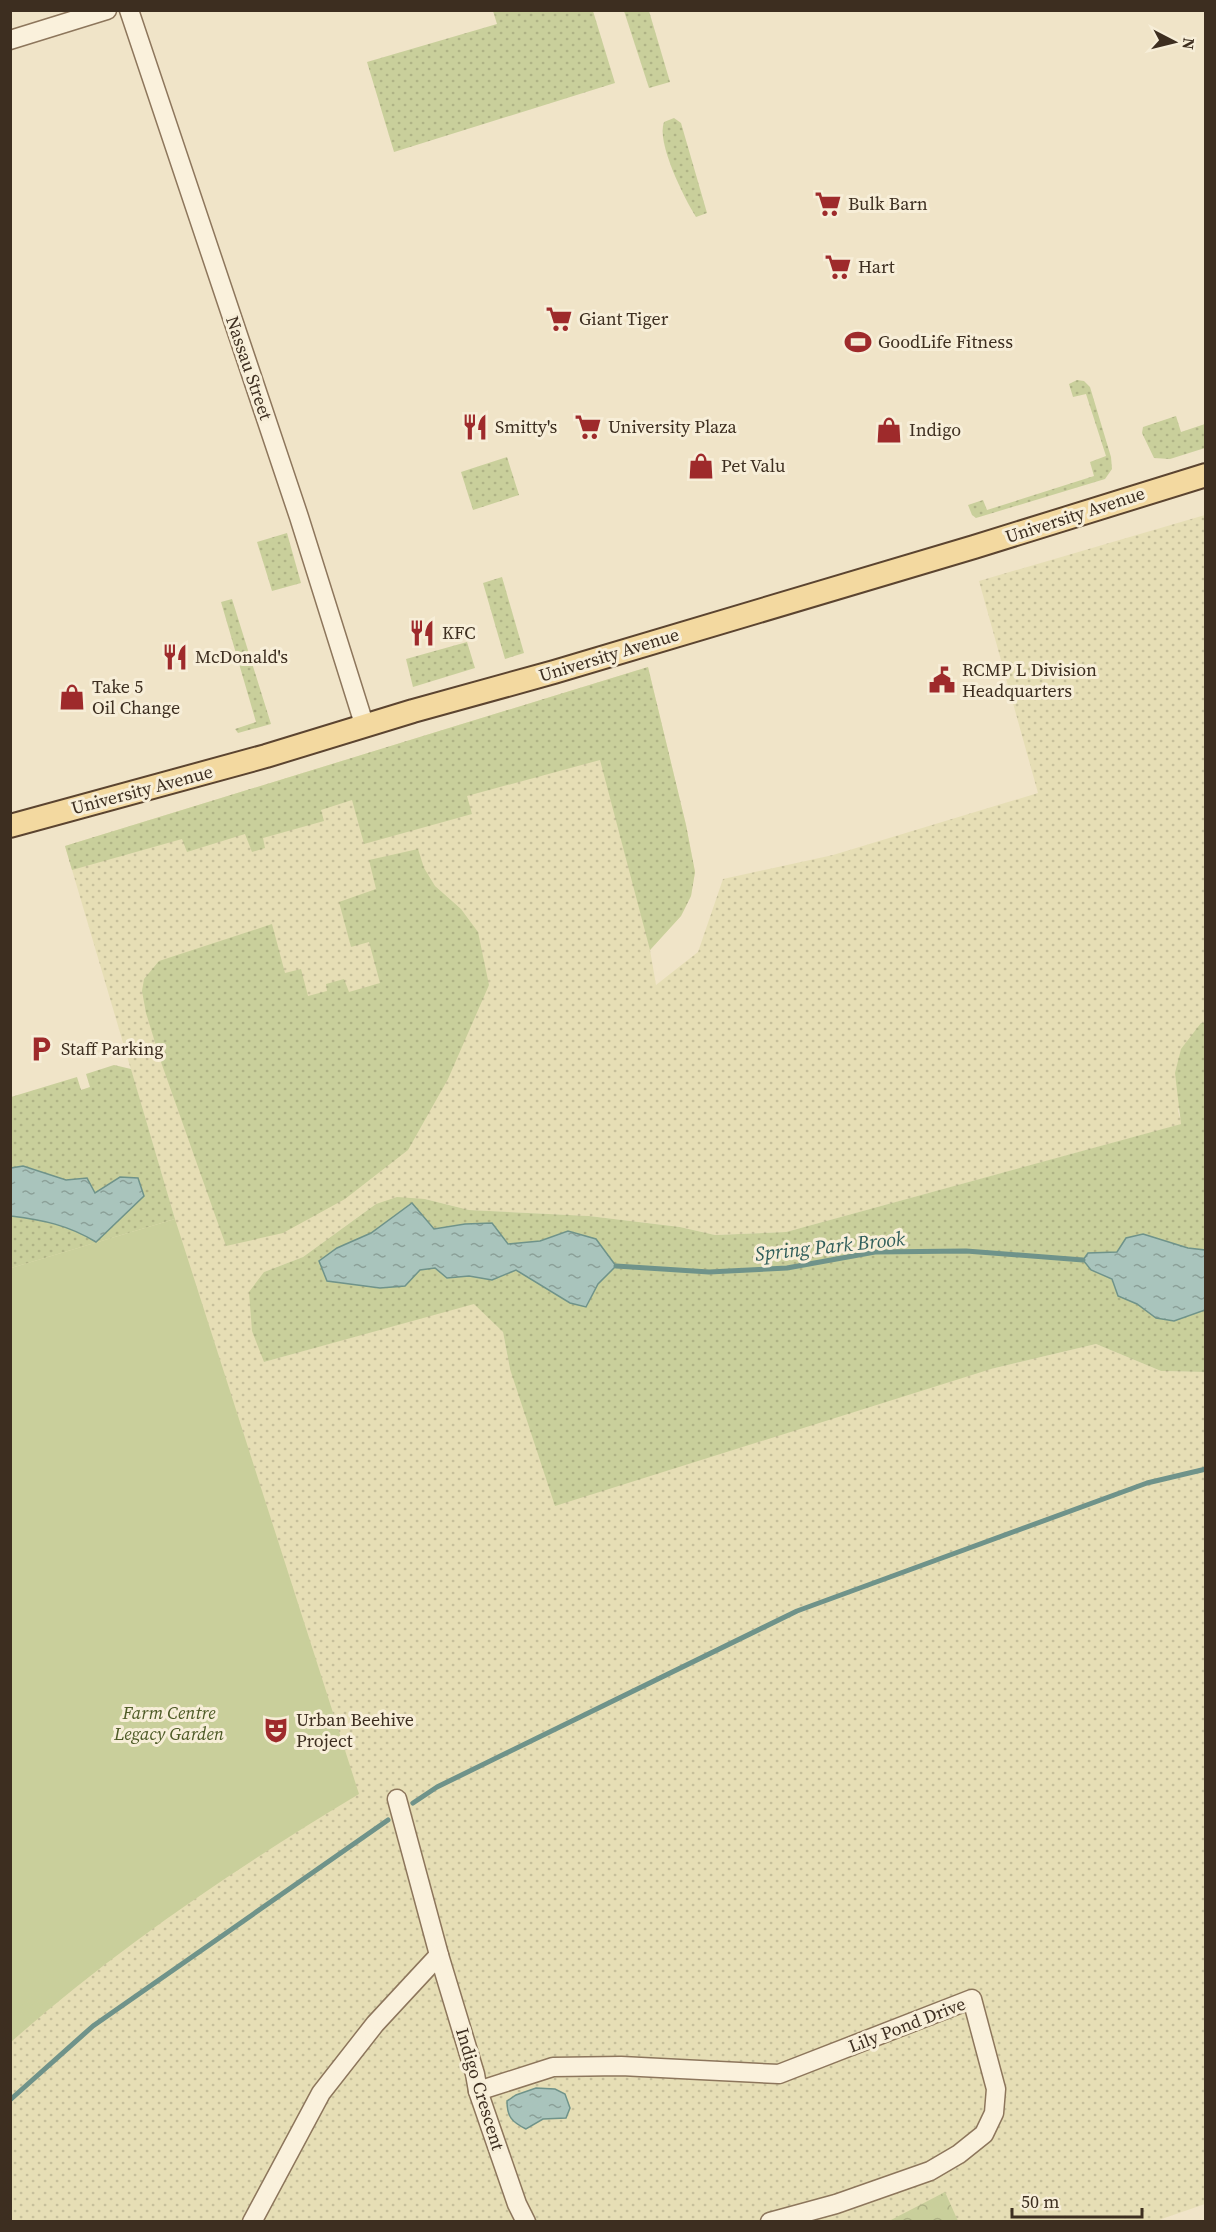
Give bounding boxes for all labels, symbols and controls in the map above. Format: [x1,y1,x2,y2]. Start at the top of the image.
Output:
north arrow [1144,12,1204,72]
text: N [1177,37,1201,51]
supermarket icon: Bulk Barn [813,189,843,219]
place label: Bulk Barn [848,191,928,216]
supermarket icon: Hart [823,252,853,282]
place label: Hart [858,254,895,279]
supermarket icon: Giant Tiger [544,304,574,334]
place label: Giant Tiger [579,306,669,331]
street label: Nassau Street [220,313,279,423]
sports icon: GoodLife Fitness [843,327,873,357]
place label: GoodLife Fitness [878,329,1013,354]
restaurant icon: Smitty's [460,412,490,442]
supermarket icon: University Plaza [573,412,603,442]
place label: Smitty's [495,414,558,439]
place label: University Plaza [608,414,737,439]
shop icon: Indigo [874,415,904,445]
place label: Indigo [909,417,961,442]
shop icon: Pet Valu [686,451,716,481]
place label: Pet Valu [721,453,785,478]
street label: University Avenue [1002,480,1148,549]
restaurant icon: KFC [407,618,437,648]
place label: KFC [442,620,476,645]
street label: University Avenue [536,621,682,688]
restaurant icon: McDonald's [160,642,190,672]
place label: McDonald's [195,644,288,669]
place label: RCMP L Division Headquarters [962,657,1097,703]
public building icon: RCMP L Division Headquarters [927,665,957,695]
place label: Take 5 Oil Change [92,674,180,720]
shop icon: Take 5 Oil Change [57,682,87,712]
street label: University Avenue [68,759,215,820]
parking icon: Staff Parking [26,1034,56,1064]
place label: Staff Parking [61,1036,164,1061]
water label: Spring Park Brook [754,1224,907,1268]
park label: Farm Centre Legacy Garden [113,1700,224,1746]
place label: Urban Beehive Project [296,1707,414,1753]
theatre icon: Urban Beehive Project [261,1715,291,1745]
street label: Lily Pond Drive [845,1991,969,2058]
street label: Indigo Crescent [450,2025,511,2153]
scale bar [1012,2181,1142,2219]
text: 50 m [1021,2189,1059,2214]

